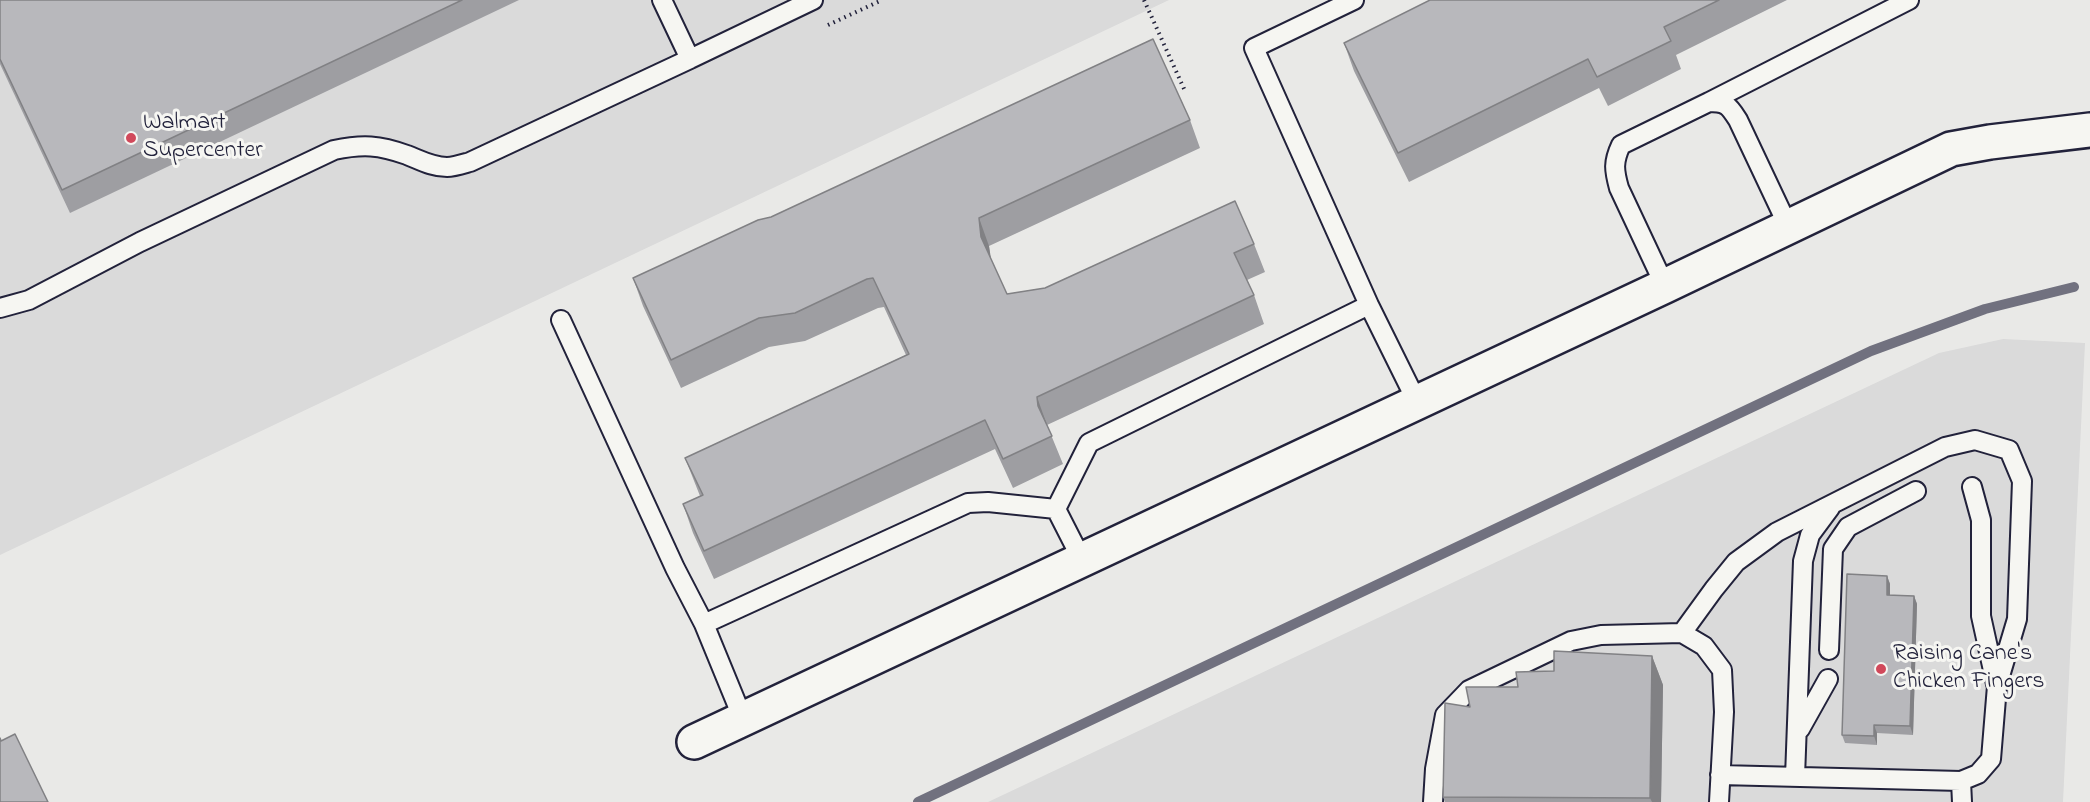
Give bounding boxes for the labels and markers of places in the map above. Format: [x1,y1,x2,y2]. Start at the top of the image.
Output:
place label: Walmart Supercenter [143,110,263,166]
marker: Walmart Supercenter [124,131,138,145]
place label: Raising Cane's Chicken Fingers [1893,641,2045,697]
marker: Raising Cane's Chicken Fingers [1874,662,1888,676]

